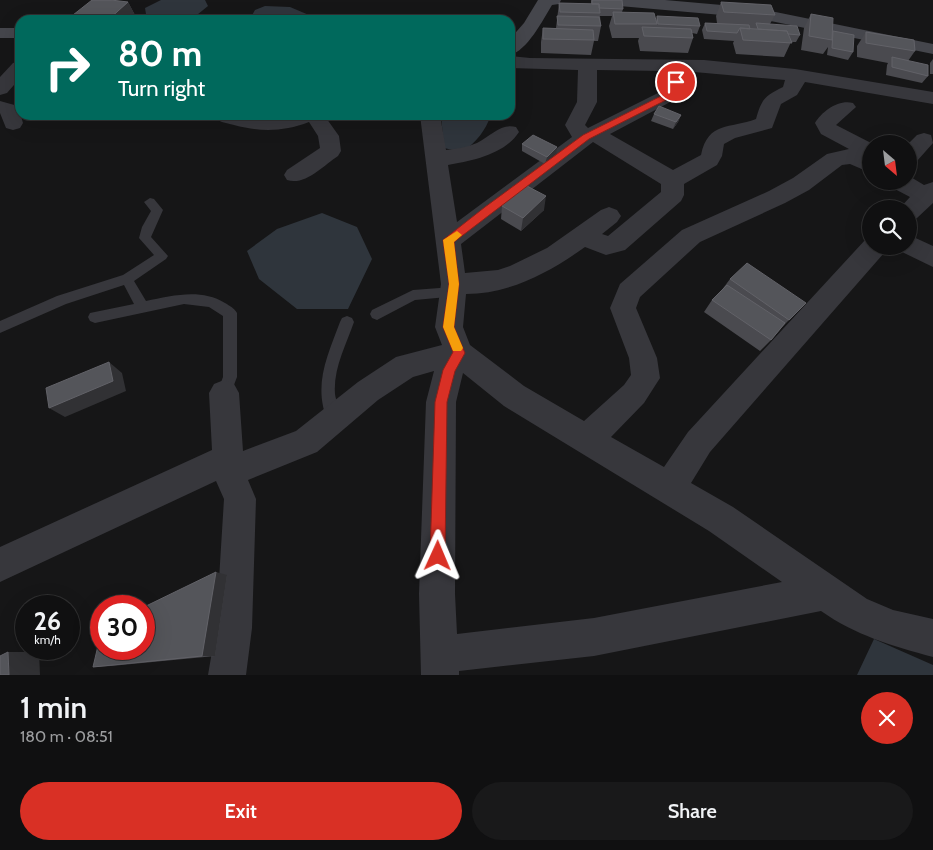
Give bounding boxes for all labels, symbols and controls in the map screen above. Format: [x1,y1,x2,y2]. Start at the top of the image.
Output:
text: 80 m [118,32,202,75]
icon: right [35,35,100,100]
pin [655,61,697,103]
icon: arrive [662,68,690,96]
text: Turn right [118,75,205,102]
north arrow [862,135,918,190]
map controls [862,135,917,255]
button: search [862,200,917,255]
position arrow [411,529,463,581]
speed limit sign: 30 [90,595,155,660]
text: 26 [34,606,61,636]
text: km/h [34,632,61,647]
text: 1 min [20,689,87,726]
button: close [861,692,913,744]
text: 180 m · 08:51 [20,727,113,746]
button: Exit [20,782,462,840]
button: Share [472,782,913,840]

